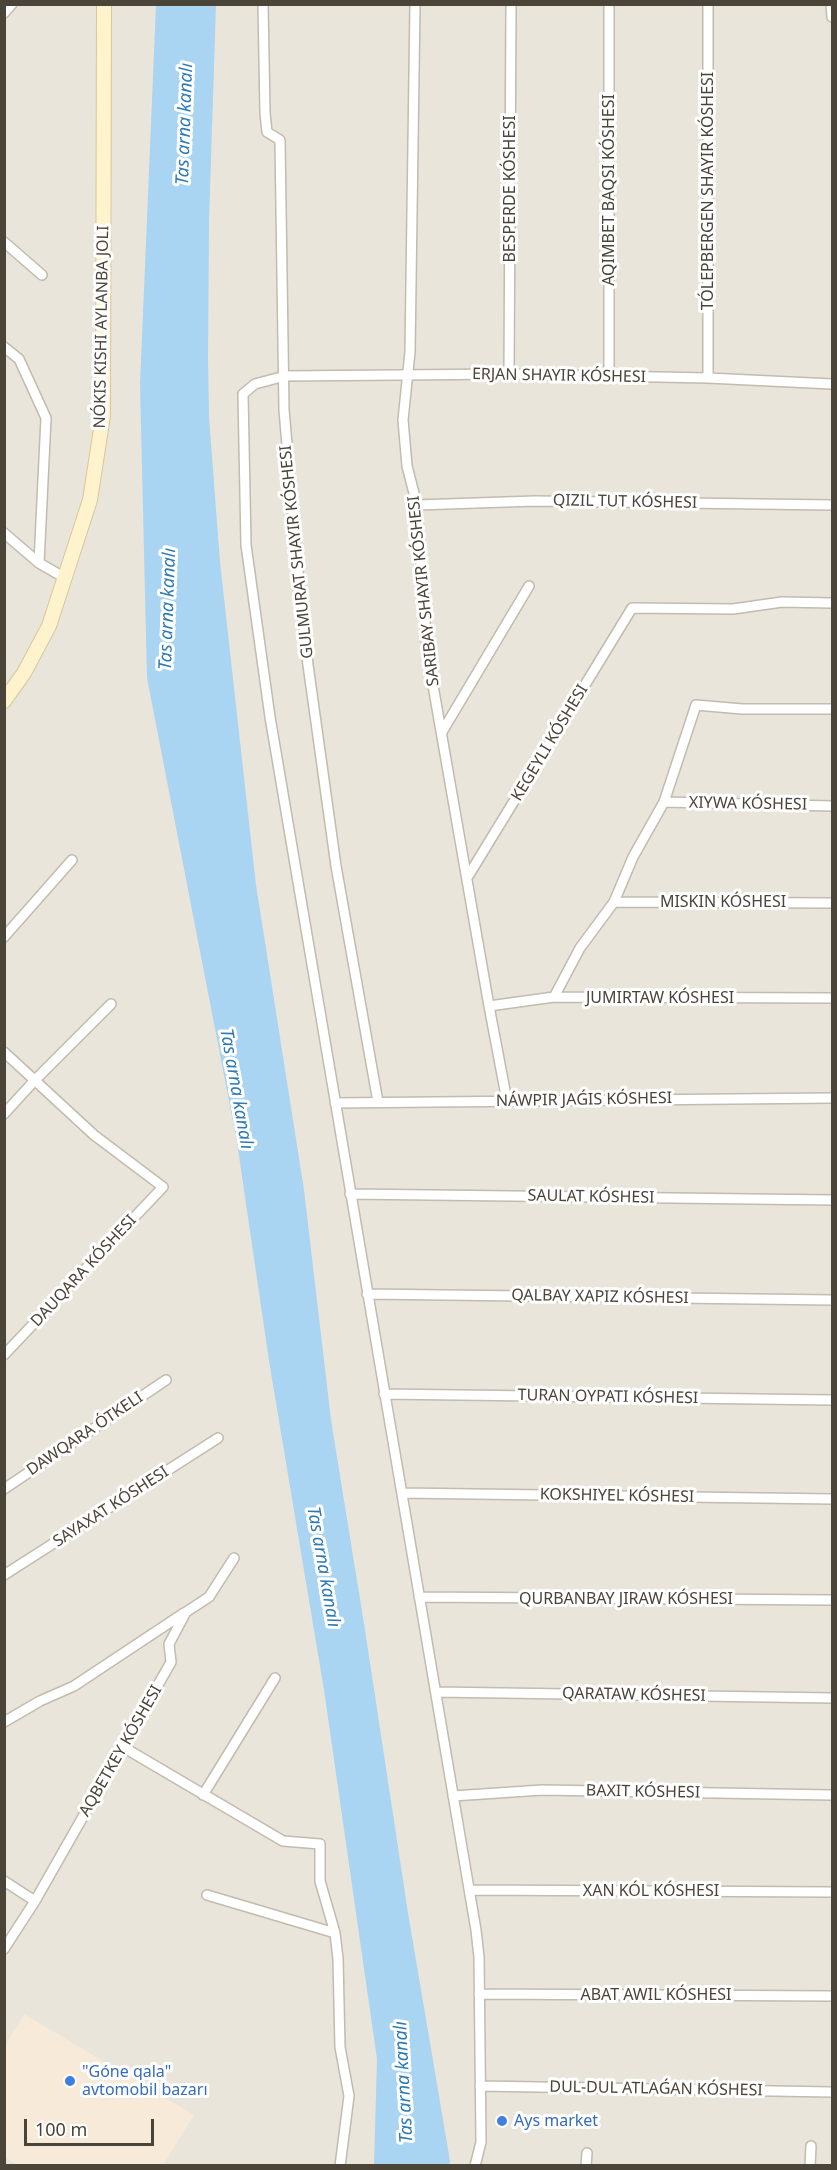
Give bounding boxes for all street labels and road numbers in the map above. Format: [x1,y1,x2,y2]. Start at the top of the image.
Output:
street label: TÓLEPBERGEN SHAYIR KÓSHESI [698,72,718,310]
street label: AQIMBET BAQSI KÓSHESI [599,94,619,286]
street label: BESPERDE KÓSHESI [500,115,520,263]
street label: NÓKIS KISHI AYLANBA JOLI [91,225,113,429]
street label: ERJAN SHAYIR KÓSHESI [472,365,646,387]
street label: GULMURAT SHAYIR KÓSHESI [276,444,318,660]
street label: QIZIL TUT KÓSHESI [553,491,697,513]
street label: SARIBAY SHAYIR KÓSHESI [404,495,444,687]
street label: KEGEYLI KÓSHESI [508,681,592,805]
street label: XIYWA KÓSHESI [689,793,807,815]
street label: MISKIN KÓSHESI [660,892,786,912]
street label: JUMIRTAW KÓSHESI [586,988,734,1008]
street label: NÁWPIR JAǴIS KÓSHESI [496,1089,672,1111]
street label: SAULAT KÓSHESI [527,1186,655,1208]
street label: DAUQARA KÓSHESI [27,1211,141,1331]
street label: QALBAY XAPIZ KÓSHESI [511,1286,689,1308]
street label: TURAN OYPATI KÓSHESI [517,1386,699,1408]
street label: DAWQARA ÓTKELI [23,1388,147,1480]
street label: SAYAXAT KÓSHESI [50,1463,172,1551]
street label: KOKSHIYEL KÓSHESI [540,1485,694,1507]
street label: QURBANBAY JIRAW KÓSHESI [519,1589,733,1609]
street label: AQBETKEY KÓSHESI [76,1682,166,1820]
street label: QARATAW KÓSHESI [562,1684,706,1706]
street label: BAXIT KÓSHESI [586,1781,700,1803]
street label: XAN KÓL KÓSHESI [583,1881,719,1901]
street label: ABAT AWIL KÓSHESI [580,1985,732,2005]
street label: DUL-DUL ATLAǴAN KÓSHESI [549,2078,763,2100]

